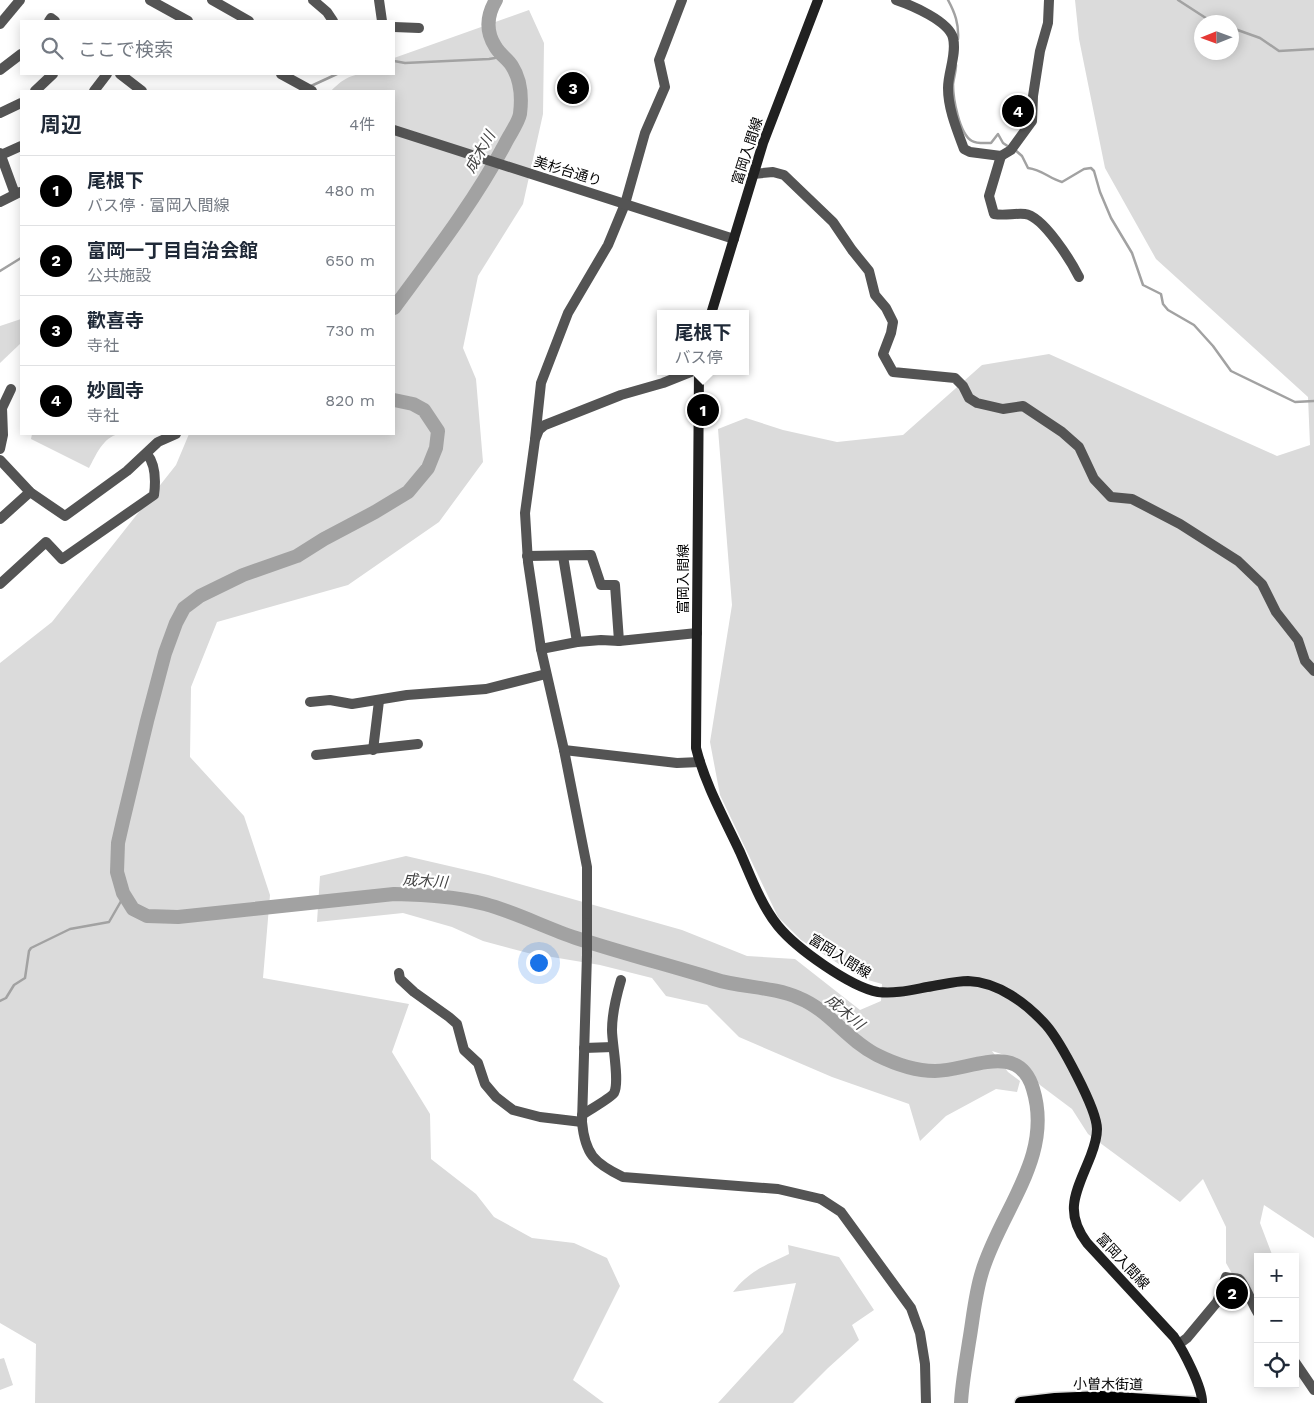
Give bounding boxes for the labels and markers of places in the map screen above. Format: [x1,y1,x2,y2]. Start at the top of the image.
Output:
pin: 3 [557,69,589,107]
pin: 4 [1002,92,1034,130]
pin: 1 [687,391,719,429]
pin: 2 [1216,1274,1248,1312]

